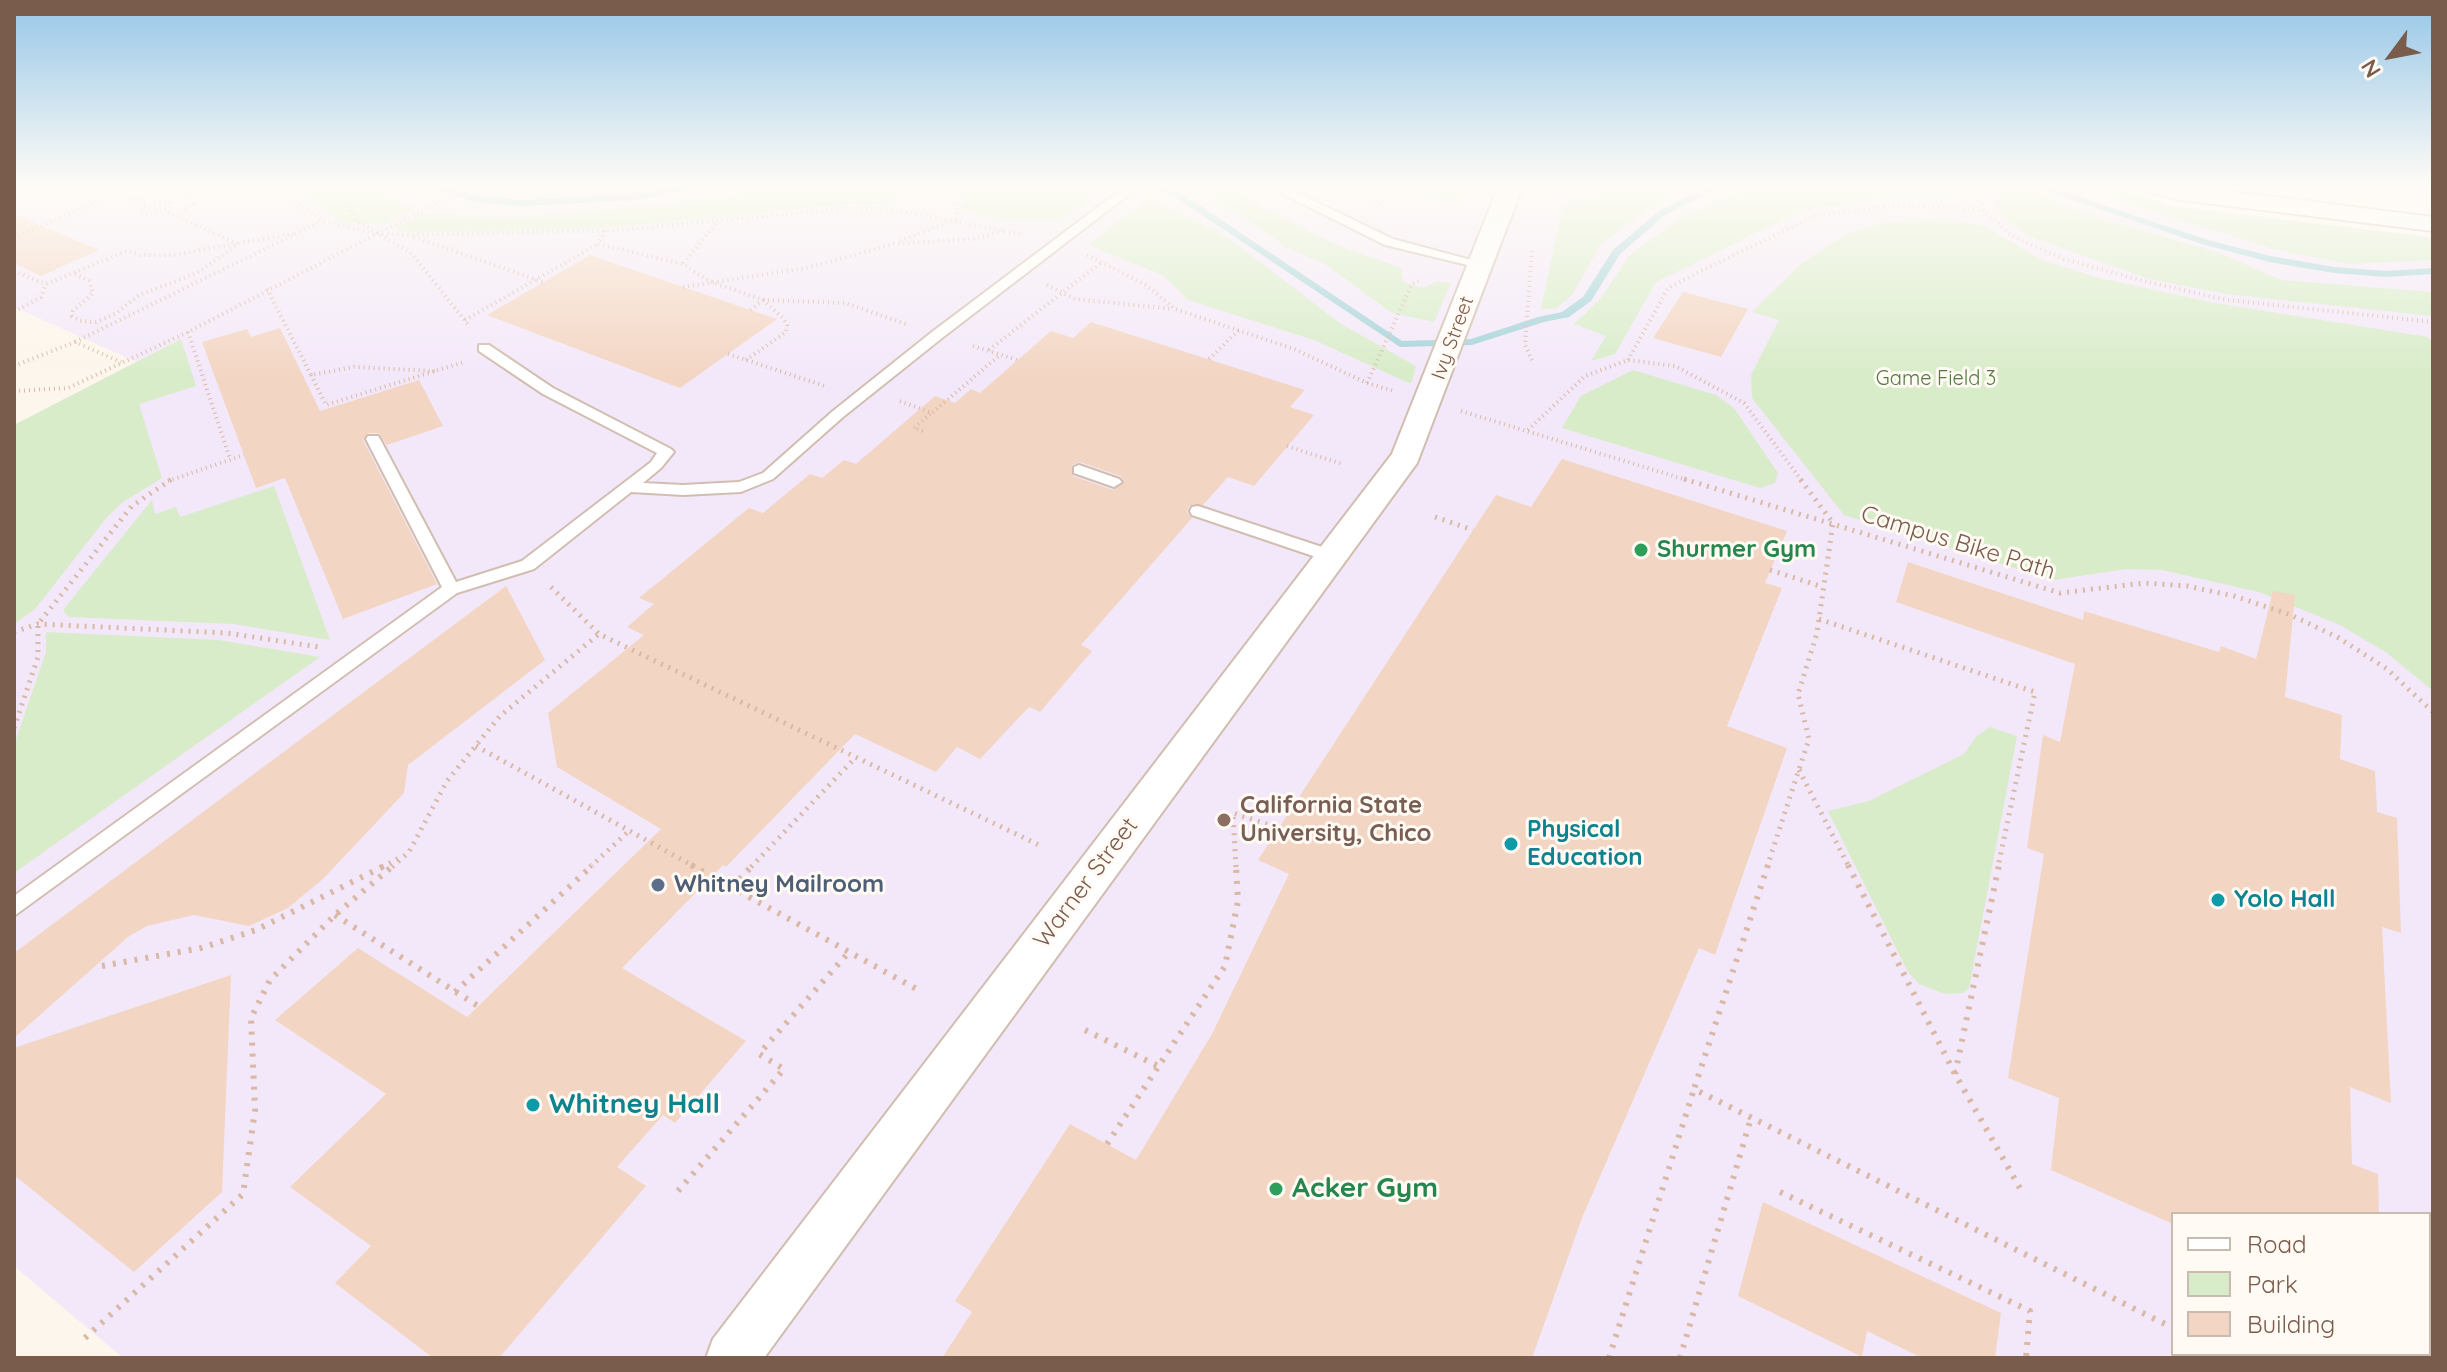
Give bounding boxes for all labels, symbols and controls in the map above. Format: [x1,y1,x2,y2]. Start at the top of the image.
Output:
north arrow [2351,16,2431,96]
text: N [2354,54,2387,83]
street label: Ivy Street [1427,293,1479,383]
park label: Game Field 3 [1876,367,1996,391]
street label: Campus Bike Path [1857,500,2059,586]
place label: Shurmer Gym [1657,536,1816,564]
marker: Shurmer Gym [1632,541,1650,559]
place label: California State University, Chico [1240,792,1432,848]
marker: California State University, Chico [1215,811,1233,829]
street label: Warner Street [1028,812,1144,954]
place label: Physical Education [1527,816,1642,872]
marker: Physical Education [1502,835,1520,853]
place label: Whitney Mailroom [674,871,884,899]
marker: Whitney Mailroom [649,876,667,894]
place label: Yolo Hall [2234,886,2336,914]
marker: Yolo Hall [2209,891,2227,909]
place label: Whitney Hall [549,1088,720,1122]
marker: Whitney Hall [524,1096,542,1114]
place label: Acker Gym [1292,1172,1438,1206]
marker: Acker Gym [1267,1180,1285,1198]
legend [2171,1212,2431,1356]
text: Road [2247,1229,2307,1259]
text: Park [2247,1269,2298,1299]
text: Building [2247,1309,2335,1339]

